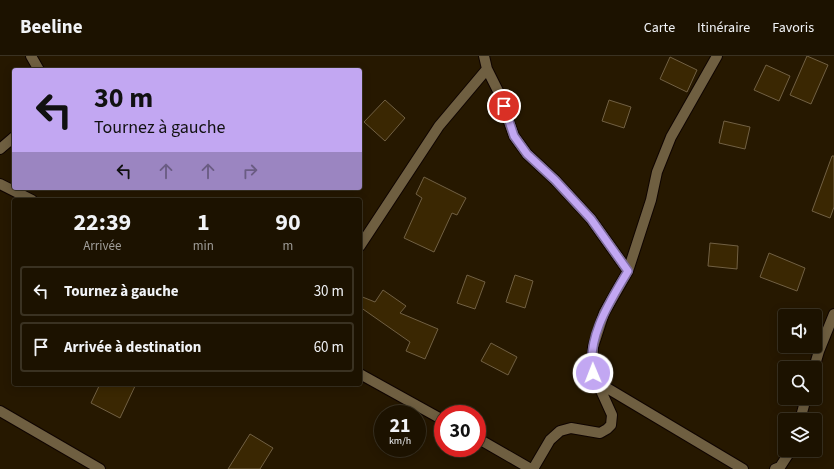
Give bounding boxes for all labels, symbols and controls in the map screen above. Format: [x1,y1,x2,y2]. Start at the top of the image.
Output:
text: Beeline [20,14,83,41]
text: Carte [644,18,675,38]
text: Itinéraire [697,18,750,38]
text: Favoris [772,18,814,38]
text: 30 m [94,78,153,118]
icon: left [28,84,80,136]
pin [487,89,521,123]
icon: arrive [493,95,515,117]
text: Tournez à gauche [94,115,226,140]
icon: left [113,160,135,182]
icon: ahead [155,160,177,182]
icon: ahead [197,160,219,182]
icon: right [239,160,261,182]
text: 22:39 [73,205,131,240]
text: 1 [197,205,210,240]
text: 90 [275,205,301,240]
text: Arrivée [83,237,121,255]
text: min [193,237,214,255]
text: m [282,237,293,255]
icon: left [30,280,52,302]
text: Tournez à gauche [64,281,179,302]
text: 30 m [314,281,344,302]
map controls [778,309,822,457]
button: sound [778,309,822,353]
icon: arrive [30,336,52,358]
text: Arrivée à destination [64,337,201,358]
text: 60 m [314,337,344,358]
position arrow [572,352,614,394]
button: search [778,361,822,405]
speed limit sign: 30 [434,405,486,457]
text: 21 [389,412,411,440]
button: layers [778,413,822,457]
text: km/h [389,434,411,448]

